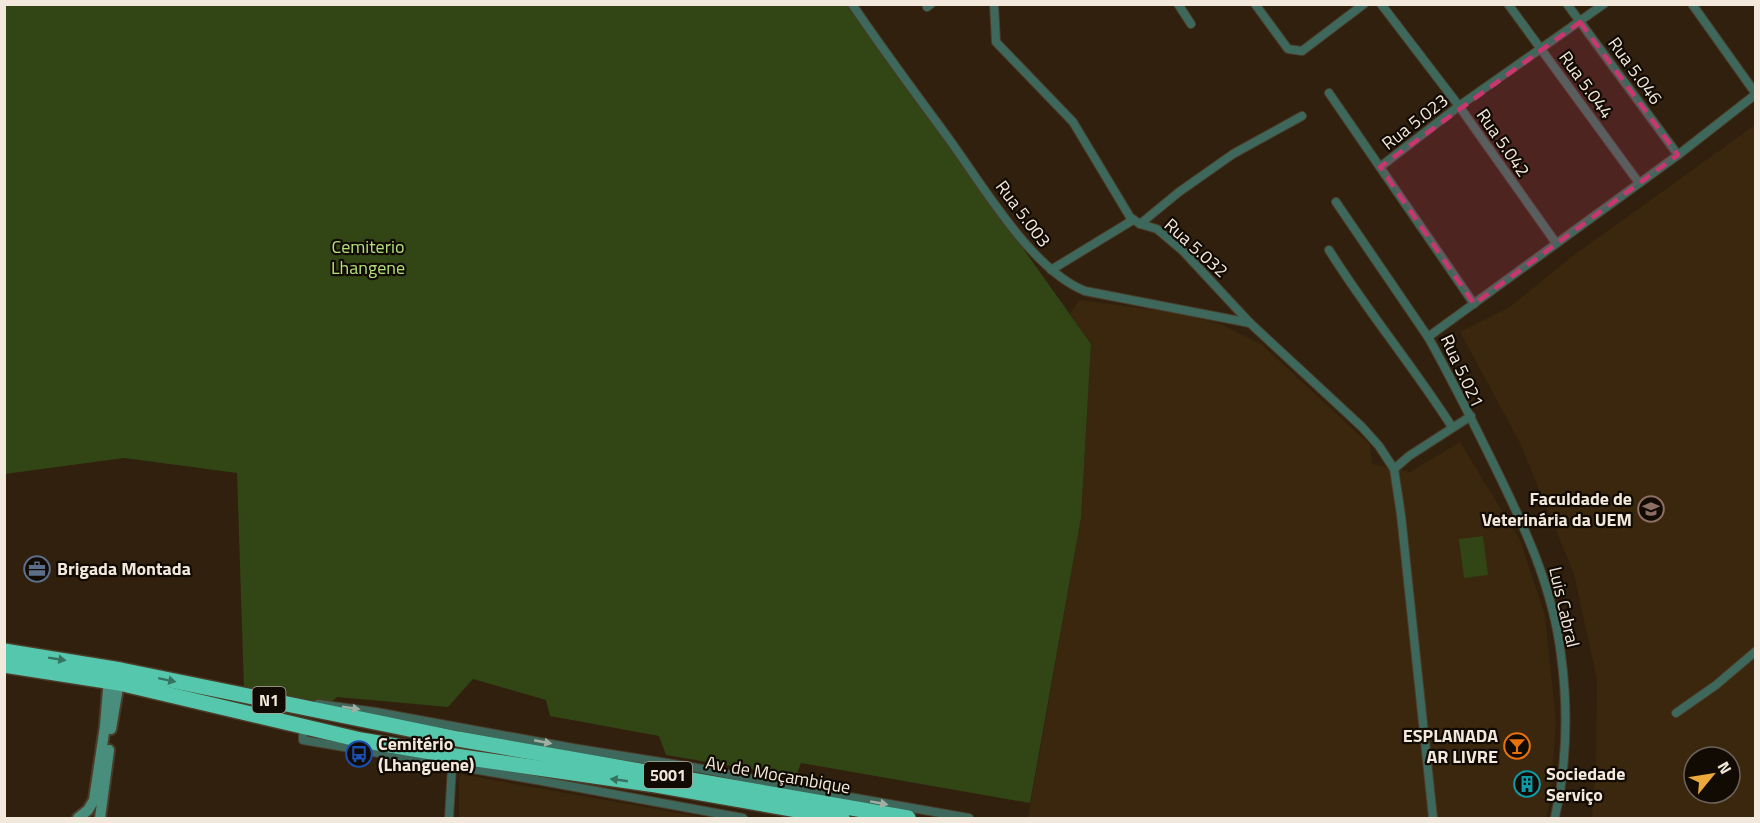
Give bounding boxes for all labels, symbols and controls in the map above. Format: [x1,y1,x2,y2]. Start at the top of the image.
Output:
street label: Rua 5.046 [1602,31,1669,110]
street label: Rua 5.044 [1553,45,1620,124]
street label: Rua 5.023 [1376,87,1454,156]
street label: Rua 5.042 [1470,103,1537,182]
street label: Rua 5.003 [989,175,1058,253]
street label: Rua 5.032 [1158,212,1234,284]
park label: Cemiterio Lhangene [331,233,405,281]
street label: Rua 5.021 [1434,330,1491,412]
place label: Faculdade de Veterinária da UEM [1482,485,1632,533]
school or university icon: Faculdade de Veterinária da UEM [1636,494,1666,524]
office icon: Brigada Montada [22,554,52,584]
place label: Brigada Montada [57,555,191,582]
street label: Luis Cabral [1542,564,1587,650]
one-way arrow [48,655,67,664]
one-way arrow [158,676,177,685]
road number: N1 [252,687,286,713]
one-way arrow [341,703,360,712]
place label: ESPLANADA AR LIVRE [1403,722,1498,770]
place label: Cemitério (Lhanguene) [378,730,474,778]
bar icon: ESPLANADA AR LIVRE [1502,731,1532,761]
one-way arrow [533,738,552,747]
bus stop icon: Cemitério (Lhanguene) [344,739,374,769]
north arrow [1682,745,1742,805]
street label: Av. de Moçambique [703,748,853,801]
text: N [1712,757,1738,778]
place label: Sociedade Serviço [1546,760,1625,808]
road number: 5001 [644,762,692,788]
building icon: Sociedade Serviço [1512,769,1542,799]
one-way arrow [609,775,628,784]
one-way arrow [870,799,889,808]

